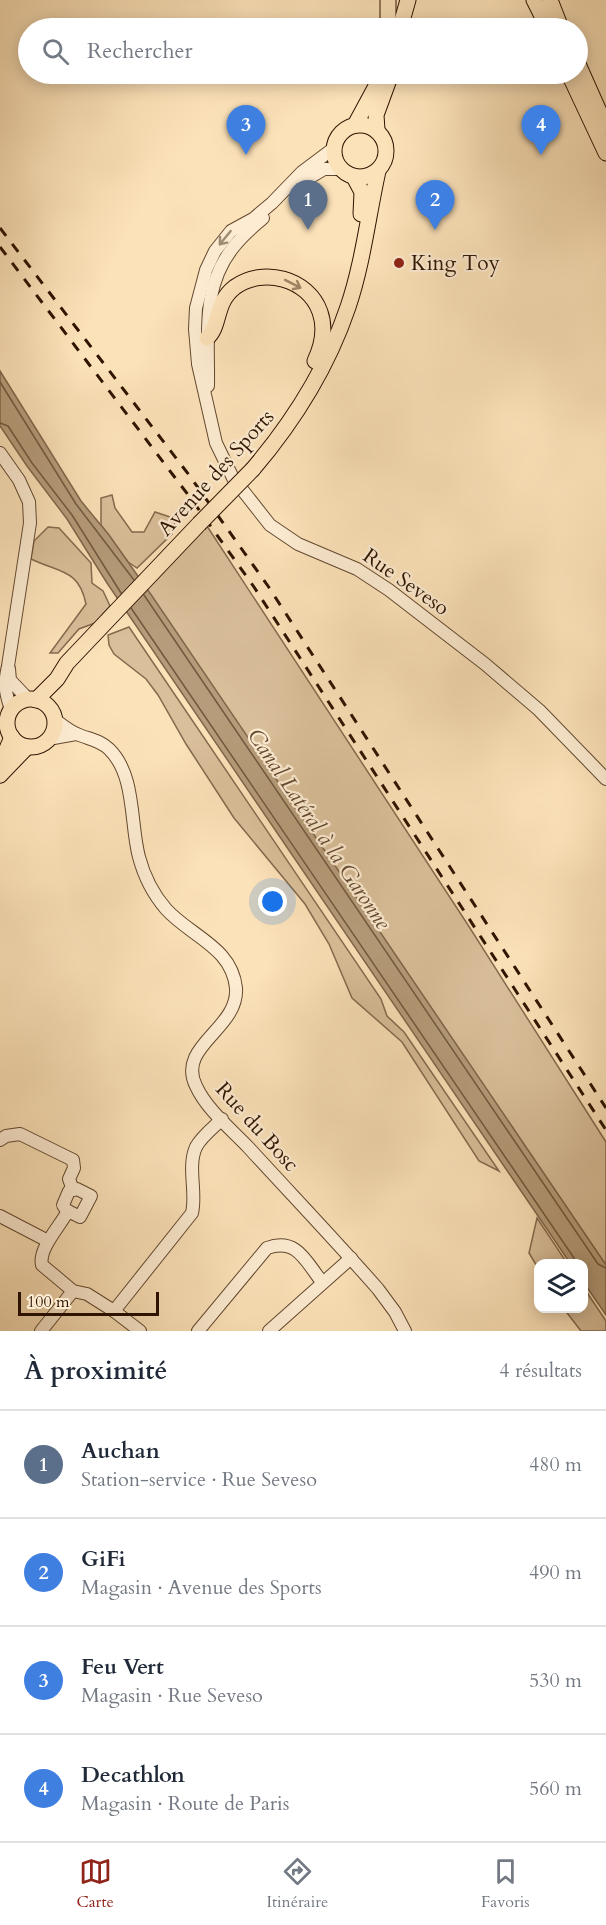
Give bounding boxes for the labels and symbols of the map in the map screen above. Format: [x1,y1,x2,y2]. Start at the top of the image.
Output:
pin: 3 [226,106,266,155]
pin: 4 [522,106,560,155]
pin: 1 [288,180,328,230]
pin: 2 [416,180,454,230]
one-way arrow [219,230,232,246]
place label: King Toy [411,249,500,278]
marker: King Toy [392,256,406,270]
one-way arrow [283,278,301,290]
street label: Avenue des Sports [151,403,281,543]
street label: Rue Seveso [357,541,455,623]
water label: Canal Latéral à la Garonne [240,722,398,936]
your location [258,887,287,916]
street label: Rue du Bosc [209,1076,305,1178]
scale bar [18,1289,159,1316]

